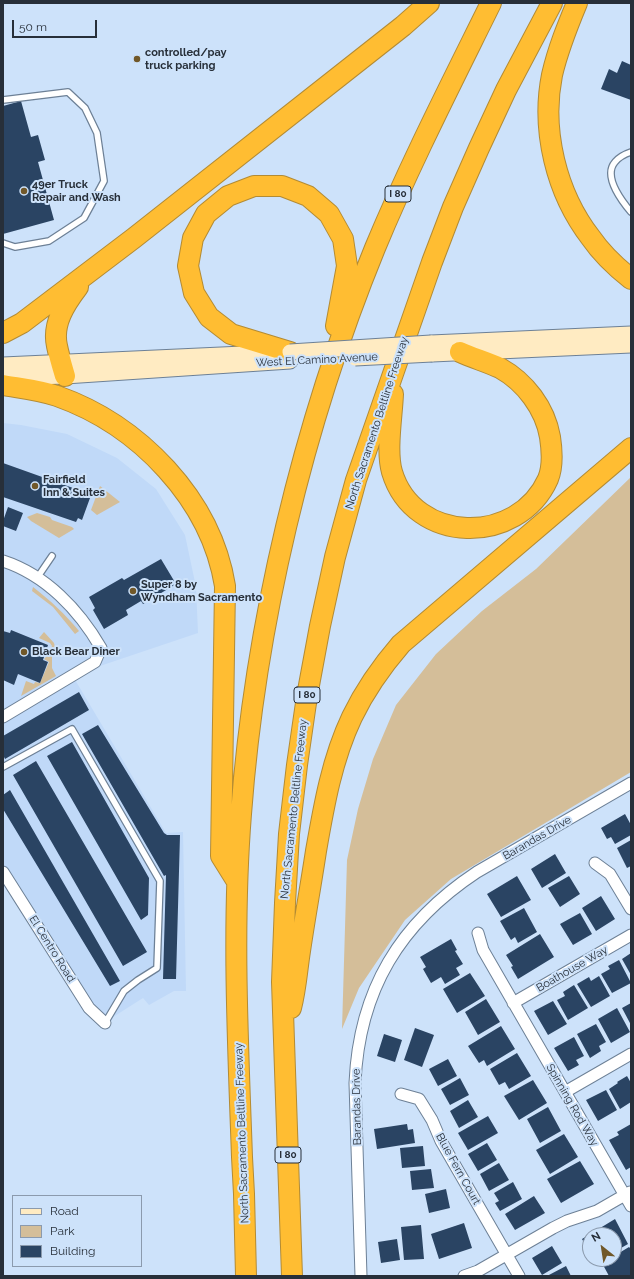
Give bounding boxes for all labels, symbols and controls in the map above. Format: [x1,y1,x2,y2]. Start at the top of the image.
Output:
scale bar [14,12,99,38]
text: 50 m [19,20,47,34]
place label: controlled/pay truck parking [145,46,227,72]
marker: controlled/pay truck parking [132,54,142,64]
place label: 49er Truck Repair and Wash [32,178,121,204]
marker: 49er Truck Repair and Wash [19,186,29,196]
road number: I 80 [385,186,411,202]
street label: North Sacramento Beltline Freeway [343,335,411,511]
street label: West El Camino Avenue [256,350,378,370]
place label: Fairfield Inn & Suites [43,473,105,499]
marker: Fairfield Inn & Suites [30,481,40,491]
place label: Super 8 by Wyndham Sacramento [141,578,262,604]
marker: Super 8 by Wyndham Sacramento [128,586,138,596]
place label: Black Bear Diner [32,645,120,659]
marker: Black Bear Diner [19,647,29,657]
road number: I 80 [294,687,320,703]
street label: North Sacramento Beltline Freeway [278,718,310,900]
street label: Barandas Drive [500,813,574,863]
street label: El Centro Road [26,913,78,985]
street label: Boathouse Way [534,943,610,995]
street label: North Sacramento Beltline Freeway [232,1042,252,1224]
street label: Spinning Rod Way [543,1061,601,1149]
street label: Barandas Drive [350,1069,364,1145]
street label: Blue Fern Court [433,1131,483,1207]
road number: I 80 [275,1147,301,1163]
legend [12,1195,142,1267]
text: Road [50,1204,79,1218]
text: Park [50,1224,75,1238]
north arrow [582,1227,622,1267]
text: N [589,1229,603,1245]
text: Building [50,1244,96,1258]

